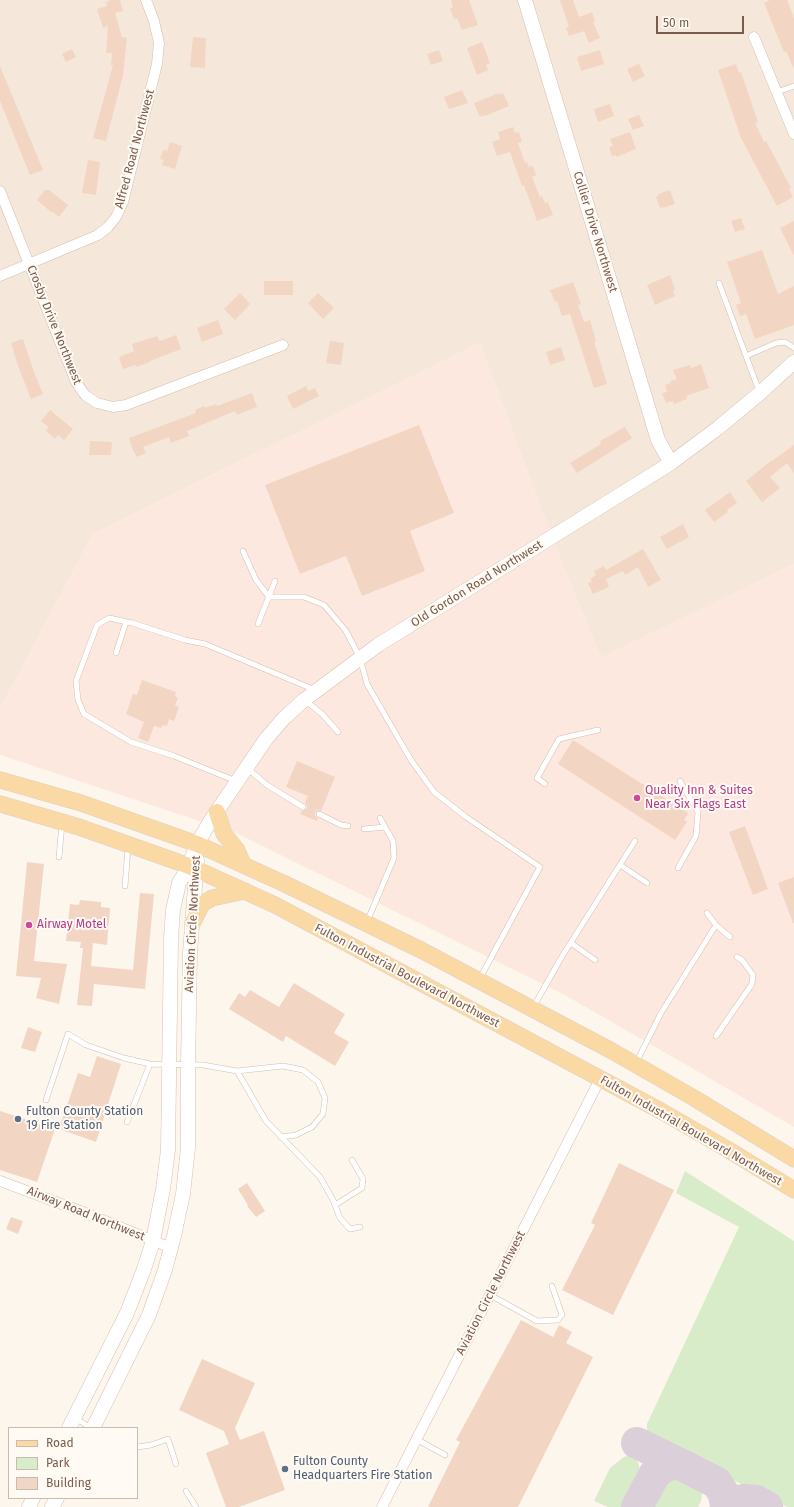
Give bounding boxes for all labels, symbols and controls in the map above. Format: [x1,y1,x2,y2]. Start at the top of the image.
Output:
scale bar [658,8,746,34]
text: 50 m [663,16,689,30]
street label: Alfred Road Northwest [112,88,158,210]
street label: Collier Drive Northwest [570,170,620,294]
street label: Crosby Drive Northwest [24,263,84,387]
street label: Old Gordon Road Northwest [409,537,545,631]
place label: Quality Inn & Suites Near Six Flags East [645,784,753,812]
marker: Quality Inn & Suites Near Six Flags East [632,793,642,803]
street label: Aviation Circle Northwest [182,855,204,993]
place label: Airway Motel [37,918,106,932]
marker: Airway Motel [24,920,34,930]
street label: Fulton Industrial Boulevard Northwest [312,921,502,1031]
street label: Fulton Industrial Boulevard Northwest [598,1073,784,1189]
place label: Fulton County Station 19 Fire Station [26,1105,143,1133]
marker: Fulton County Station 19 Fire Station [13,1114,23,1124]
street label: Airway Road Northwest [25,1184,147,1244]
street label: Aviation Circle Northwest [453,1229,529,1357]
legend [8,1427,138,1499]
text: Road [46,1436,74,1450]
place label: Fulton County Headquarters Fire Station [293,1455,432,1483]
text: Park [46,1456,70,1470]
marker: Fulton County Headquarters Fire Station [280,1464,290,1474]
text: Building [46,1476,91,1490]

